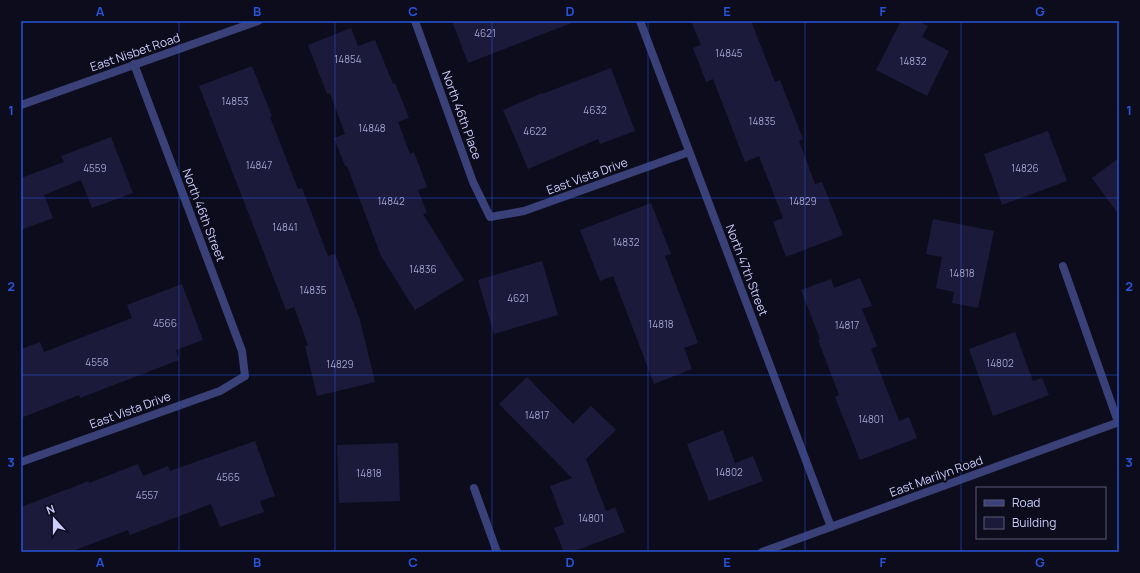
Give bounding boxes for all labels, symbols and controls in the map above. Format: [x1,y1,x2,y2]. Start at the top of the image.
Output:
text: A [96,2,105,20]
text: B [253,2,261,20]
text: C [408,2,418,20]
text: D [565,2,575,20]
text: E [723,2,731,20]
text: F [880,2,887,20]
text: G [1035,2,1045,20]
house number: 4621 [474,26,496,40]
street label: East Nisbet Road [88,29,182,75]
house number: 14845 [715,46,743,60]
house number: 14854 [334,52,362,66]
house number: 14832 [900,54,927,68]
street label: North 46th Place [438,68,486,162]
house number: 14853 [222,94,248,108]
text: 1 [8,101,14,119]
text: 1 [1126,101,1132,119]
house number: 4632 [583,103,607,117]
house number: 14835 [749,114,776,128]
house number: 14848 [358,121,386,135]
house number: 4622 [523,124,547,138]
street label: East Vista Drive [544,153,630,199]
house number: 14847 [246,158,272,172]
house number: 4559 [83,161,107,175]
house number: 14826 [1011,161,1039,175]
street label: North 46th Street [178,166,230,264]
house number: 14842 [377,194,405,208]
house number: 14829 [789,194,817,208]
house number: 14841 [272,220,298,234]
street label: North 47th Street [722,222,772,318]
house number: 14832 [613,235,640,249]
house number: 14836 [409,262,437,276]
house number: 14818 [949,266,975,280]
text: 2 [7,277,15,295]
text: 2 [1125,277,1133,295]
house number: 14835 [300,283,327,297]
house number: 4621 [507,291,529,305]
house number: 4566 [153,316,177,330]
house number: 14818 [648,317,674,331]
house number: 14817 [835,318,859,332]
house number: 4558 [85,355,109,369]
house number: 14802 [986,356,1014,370]
house number: 14829 [326,357,354,371]
street label: East Vista Drive [87,387,173,433]
house number: 14817 [525,408,549,422]
house number: 14801 [858,412,884,426]
street label: East Marilyn Road [887,451,985,501]
text: 3 [7,453,15,471]
text: 3 [1125,453,1133,471]
house number: 14802 [715,465,743,479]
house number: 14818 [356,466,382,480]
house number: 4565 [216,470,240,484]
legend [976,487,1106,539]
house number: 4557 [136,488,158,502]
text: Road [1012,494,1040,511]
north arrow [34,499,74,539]
text: N [44,501,57,518]
house number: 14801 [578,511,604,525]
text: Building [1012,514,1056,531]
text: A [96,553,105,571]
text: B [253,553,261,571]
text: C [408,553,418,571]
text: D [565,553,575,571]
text: E [723,553,731,571]
text: F [880,553,887,571]
text: G [1035,553,1045,571]

